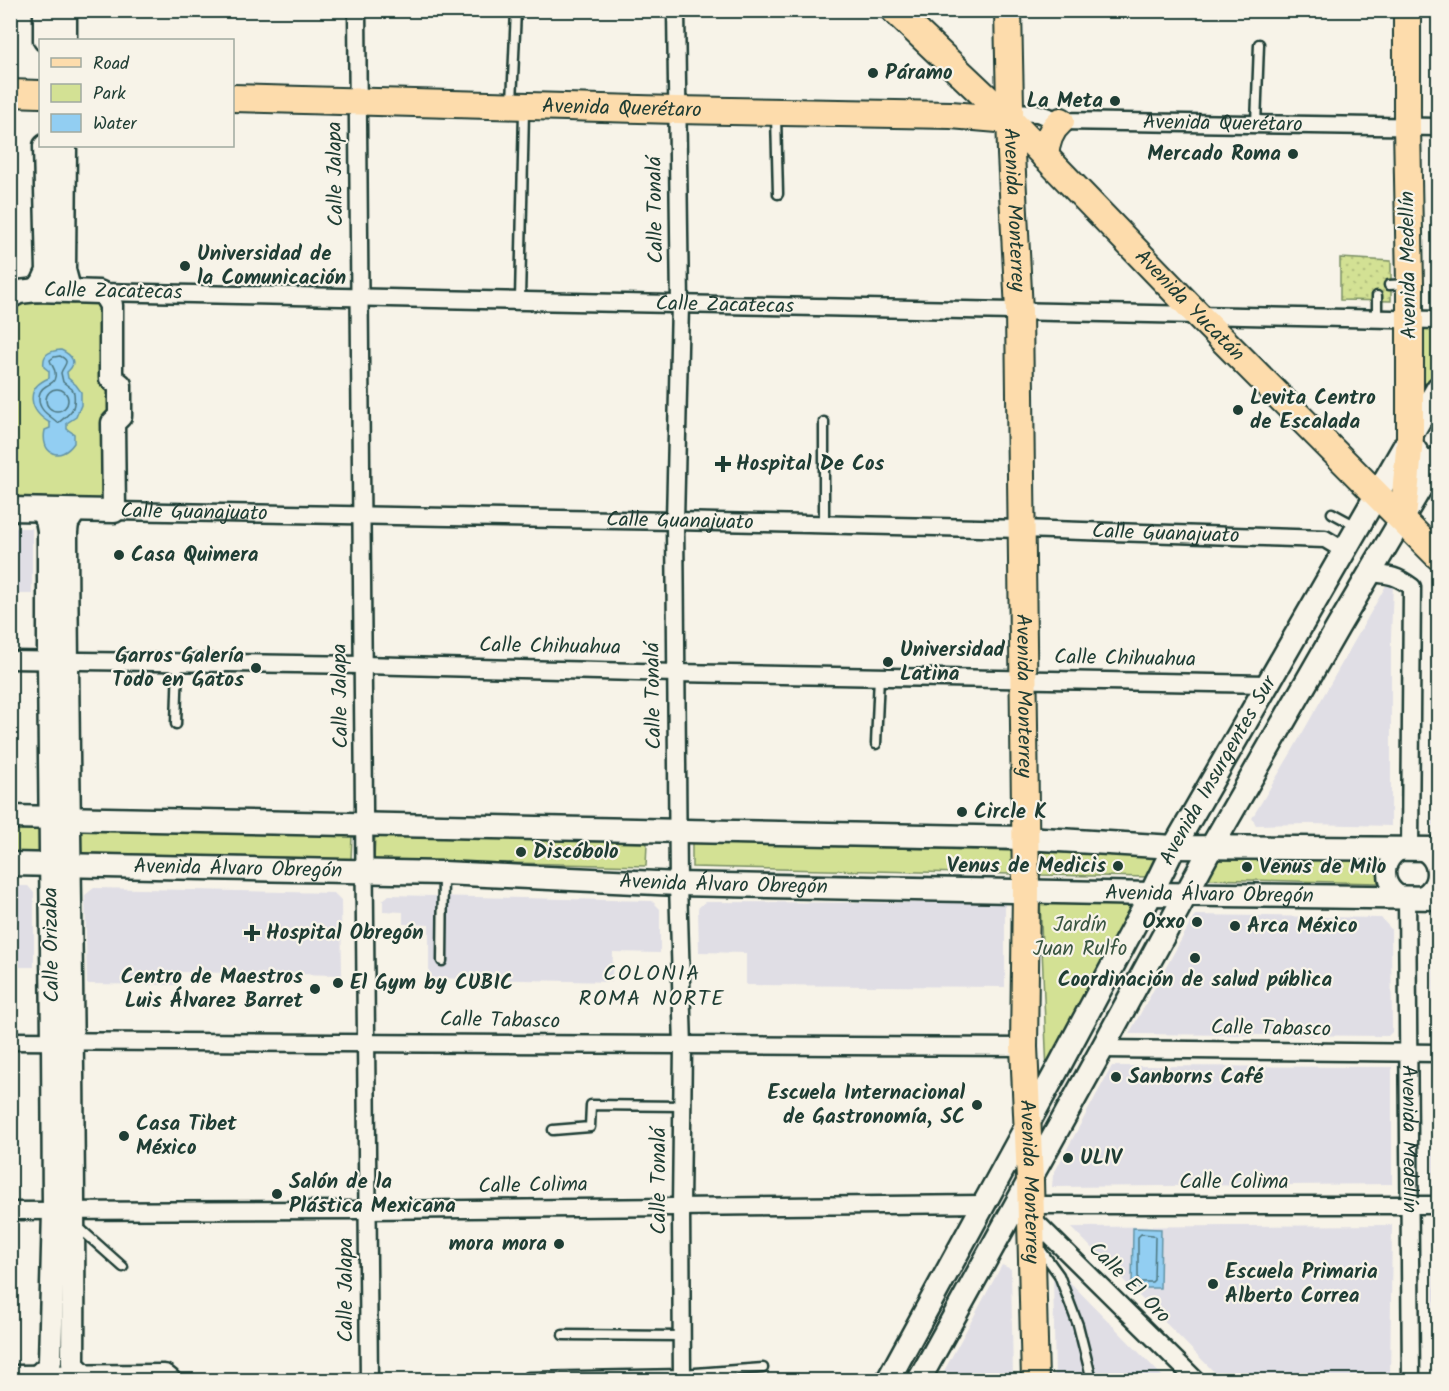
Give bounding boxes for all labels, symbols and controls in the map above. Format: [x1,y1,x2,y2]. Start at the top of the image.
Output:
legend [39,39,234,147]
text: Road [93,50,130,79]
place label: Páramo [885,57,953,90]
marker: Páramo [866,66,880,80]
text: Park [93,80,126,109]
place label: La Meta [1026,85,1103,118]
street label: Avenida Querétaro [542,90,702,127]
marker: La Meta [1108,94,1122,108]
street label: Avenida Querétaro [1143,106,1303,141]
text: Water [93,110,138,139]
street label: Calle Jalapa [319,121,353,227]
street label: Avenida Monterrey [994,128,1035,293]
place label: Mercado Roma [1147,138,1281,171]
marker: Mercado Roma [1286,147,1300,161]
street label: Calle Tonalá [639,154,673,264]
street label: Avenida Medellín [1391,190,1427,340]
place label: Universidad de la Comunicación [197,238,346,295]
street label: Avenida Yucatán [1126,242,1252,370]
marker: Universidad de la Comunicación [178,259,192,273]
street label: Calle Zacatecas [44,274,183,310]
street label: Calle Zacatecas [655,287,794,323]
place label: Levita Centro de Escalada [1250,382,1376,439]
marker: Levita Centro de Escalada [1231,403,1245,417]
place label: Hospital De Cos [736,448,885,481]
marker: Hospital De Cos [714,455,732,473]
street label: Calle Guanajuato [120,495,268,530]
street label: Calle Guanajuato [606,503,754,539]
street label: Calle Guanajuato [1091,515,1240,553]
place label: Casa Quimera [131,539,259,572]
marker: Casa Quimera [112,548,126,562]
street label: Avenida Monterrey [1006,613,1041,778]
street label: Calle Chihuahua [479,629,621,665]
place label: Universidad Latina [900,634,1006,691]
place label: Garros Galería Todo en Gatos [112,640,244,697]
street label: Calle Tonalá [637,640,671,750]
street label: Calle Chihuahua [1054,641,1196,677]
street label: Calle Jalapa [324,643,358,749]
marker: Universidad Latina [881,655,895,669]
marker: Garros Galería Todo en Gatos [249,661,263,675]
street label: Avenida Insurgentes Sur [1151,669,1286,871]
place label: Circle K [974,796,1047,829]
marker: Circle K [955,805,969,819]
place label: Discóbolo [533,836,619,869]
marker: Discóbolo [514,845,528,859]
street label: Avenida Álvaro Obregón [133,850,343,887]
place label: Venus de Medicis [947,850,1106,883]
place label: Venus de Milo [1259,851,1387,884]
marker: Venus de Medicis [1111,859,1125,873]
marker: Venus de Milo [1240,860,1254,874]
street label: Avenida Álvaro Obregón [619,865,828,904]
street label: Avenida Álvaro Obregón [1105,877,1314,913]
street label: Calle Orizaba [34,887,70,1003]
place label: Oxxo [1143,906,1185,939]
park label: Jardín Juan Rulfo [1033,909,1127,966]
place label: Arca México [1247,910,1358,943]
marker: Oxxo [1190,915,1204,929]
place label: Hospital Obregón [266,917,424,950]
marker: Arca México [1228,919,1242,933]
marker: Hospital Obregón [243,924,261,942]
marker: Coordinación de salud pública [1188,951,1202,965]
district label: COLONIA ROMA NORTE [579,957,725,1017]
place label: Centro de Maestros Luis Álvarez Barret [121,961,304,1018]
place label: Coordinación de salud pública [1058,964,1332,997]
place label: El Gym by CUBIC [350,967,513,1000]
marker: El Gym by CUBIC [331,976,345,990]
marker: Centro de Maestros Luis Álvarez Barret [308,982,322,996]
street label: Calle Tabasco [440,1003,560,1039]
street label: Calle Tabasco [1211,1011,1331,1047]
place label: Sanborns Café [1128,1061,1264,1094]
street label: Avenida Medellín [1392,1065,1426,1213]
marker: Sanborns Café [1109,1070,1123,1084]
place label: Escuela Internacional de Gastronomía, SC [767,1077,965,1134]
marker: Escuela Internacional de Gastronomía, SC [970,1098,984,1112]
street label: Avenida Monterrey [1010,1099,1049,1264]
place label: Casa Tibet México [136,1108,237,1165]
street label: Calle Tonalá [643,1125,676,1235]
marker: Casa Tibet México [117,1129,131,1143]
place label: ULIV [1080,1142,1123,1175]
marker: ULIV [1061,1151,1075,1165]
place label: Salón de la Plástica Mexicana [289,1166,456,1223]
street label: Calle Colima [1179,1166,1289,1199]
street label: Calle Colima [478,1169,588,1203]
marker: Salón de la Plástica Mexicana [270,1187,284,1201]
place label: mora mora [449,1228,547,1261]
street label: Calle El Oro [1080,1234,1178,1332]
street label: Calle Jalapa [330,1237,363,1343]
marker: mora mora [552,1237,566,1251]
place label: Escuela Primaria Alberto Correa [1225,1256,1378,1313]
marker: Escuela Primaria Alberto Correa [1206,1277,1220,1291]

